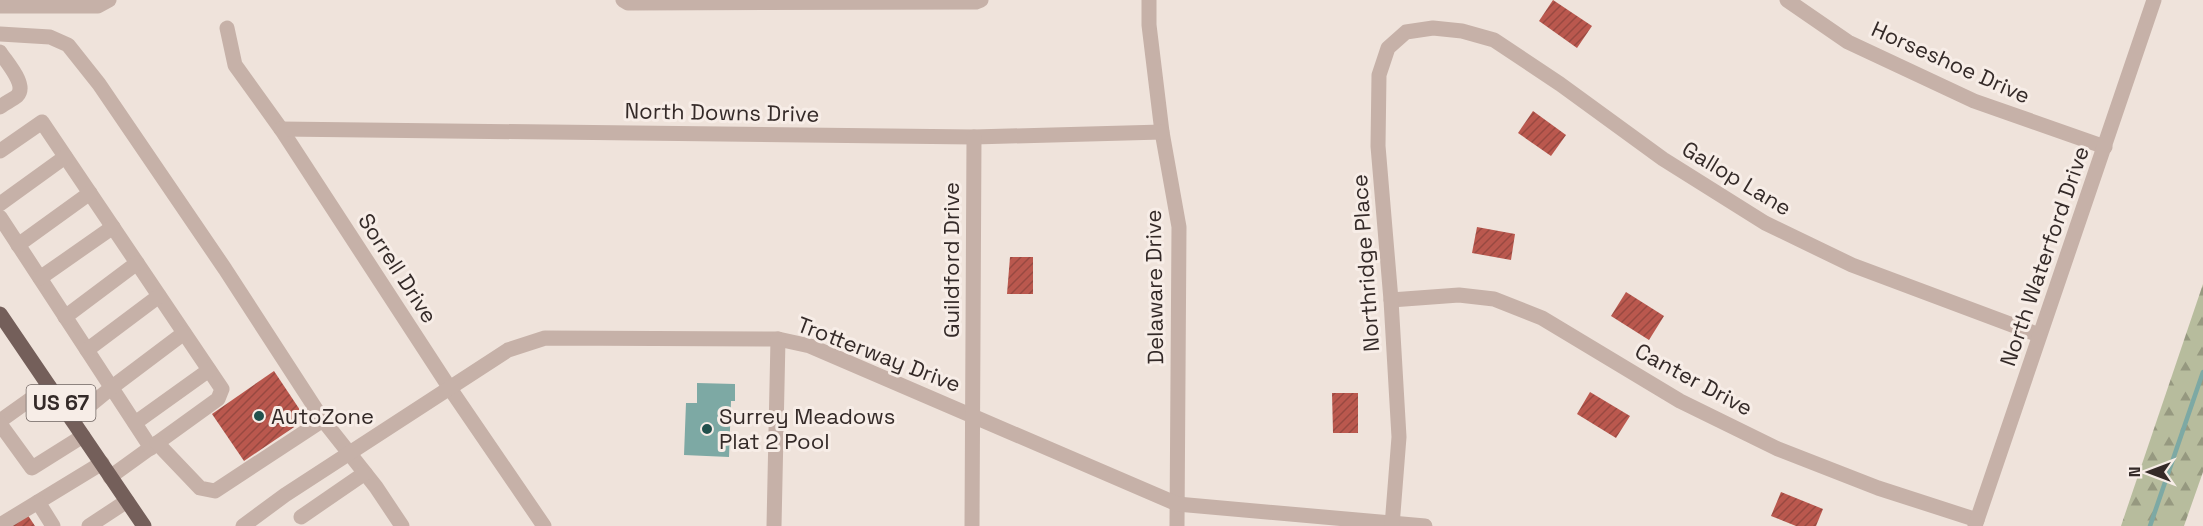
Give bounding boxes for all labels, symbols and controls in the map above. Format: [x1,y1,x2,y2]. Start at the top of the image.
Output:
street label: Horseshoe Drive [1867,14,2035,110]
street label: North Downs Drive [624,96,820,128]
street label: Gallop Lane [1677,134,1797,222]
street label: North Waterford Drive [1993,142,2095,370]
street label: Northridge Place [1345,173,1385,353]
street label: Guildford Drive [937,182,965,338]
street label: Sorrell Drive [352,208,444,328]
street label: Delaware Drive [1139,209,1169,365]
street label: Trotterway Drive [793,310,965,398]
street label: Canter Drive [1630,336,1758,422]
road number: US 67 [26,385,96,421]
place label: AutoZone [271,402,374,430]
place label: Surrey Meadows Plat 2 Pool [719,402,895,455]
marker: AutoZone [252,409,266,423]
marker: Surrey Meadows Plat 2 Pool [700,422,714,436]
north arrow [2119,442,2179,502]
text: N [2124,467,2145,477]

